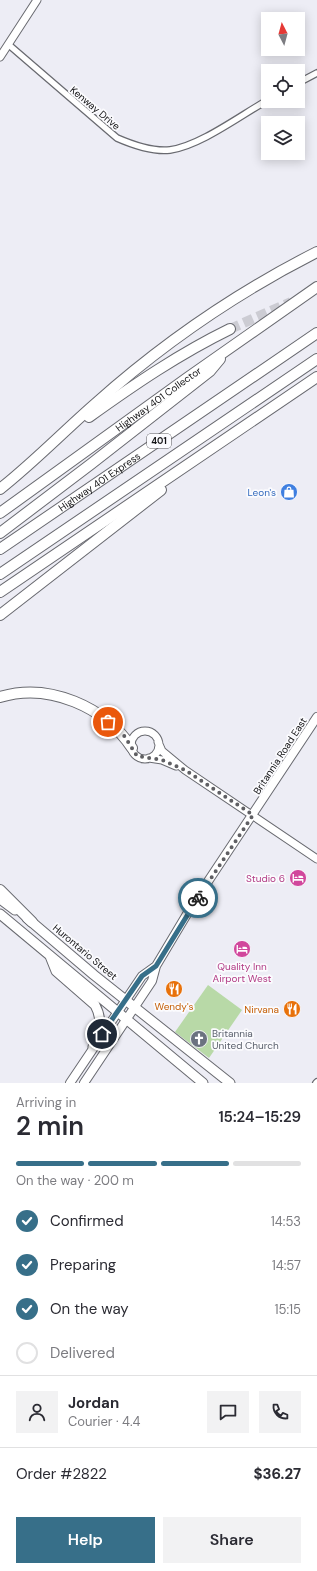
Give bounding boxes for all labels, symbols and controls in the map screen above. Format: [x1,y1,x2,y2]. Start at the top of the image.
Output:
north arrow [261,12,305,56]
map controls [261,12,305,160]
button: locate [261,64,305,108]
street label: Kenway Drive [67,83,123,133]
button: layers [261,116,305,160]
street label: Highway 401 Collector [113,364,204,434]
road number: 401 [147,434,171,448]
street label: Highway 401 Express [56,449,143,514]
shop icon: Leon's [279,482,299,502]
place label: Leon's [247,486,276,499]
pin [91,705,125,739]
icon: bag [97,711,119,733]
street label: Britannia Road East [250,715,310,797]
hotel icon: Studio 6 [288,868,308,888]
place label: Studio 6 [246,872,285,885]
courier [178,878,218,918]
icon: bike [187,887,209,909]
street label: Hurontario Street [50,921,120,983]
hotel icon: Quality Inn Airport West [232,939,252,959]
place label: Quality Inn Airport West [213,960,271,985]
restaurant icon: Wendy's [164,979,184,999]
restaurant icon: Nirvana [282,999,302,1019]
place label: Wendy's [154,1000,194,1013]
place label: Nirvana [244,1003,279,1016]
pin [85,1017,119,1051]
icon: home [91,1023,113,1045]
place label: Britannia United Church [212,1027,279,1052]
church icon: Britannia United Church [189,1029,209,1049]
text: Arriving in [16,1094,76,1111]
text: 15:24–15:29 [218,1107,301,1127]
text: 2 min [16,1109,84,1143]
text: On the way · 200 m [16,1172,134,1189]
icon: check [16,1210,38,1232]
text: Confirmed [50,1211,124,1231]
text: 14:53 [271,1213,301,1230]
icon: check [16,1254,38,1276]
text: Preparing [50,1255,116,1275]
text: 14:57 [272,1257,301,1274]
icon: check [16,1298,38,1320]
text: On the way [50,1299,129,1319]
text: 15:15 [274,1301,301,1318]
text: Delivered [50,1343,115,1363]
button: person [16,1391,58,1433]
button: chat [207,1391,249,1433]
button: phone [259,1391,301,1433]
text: Jordan [68,1393,119,1413]
text: Courier · 4.4 [68,1413,140,1430]
text: Order #2822 [16,1464,107,1484]
text: $36.27 [254,1464,301,1484]
button: Help [16,1517,155,1563]
button: Share [163,1517,301,1563]

